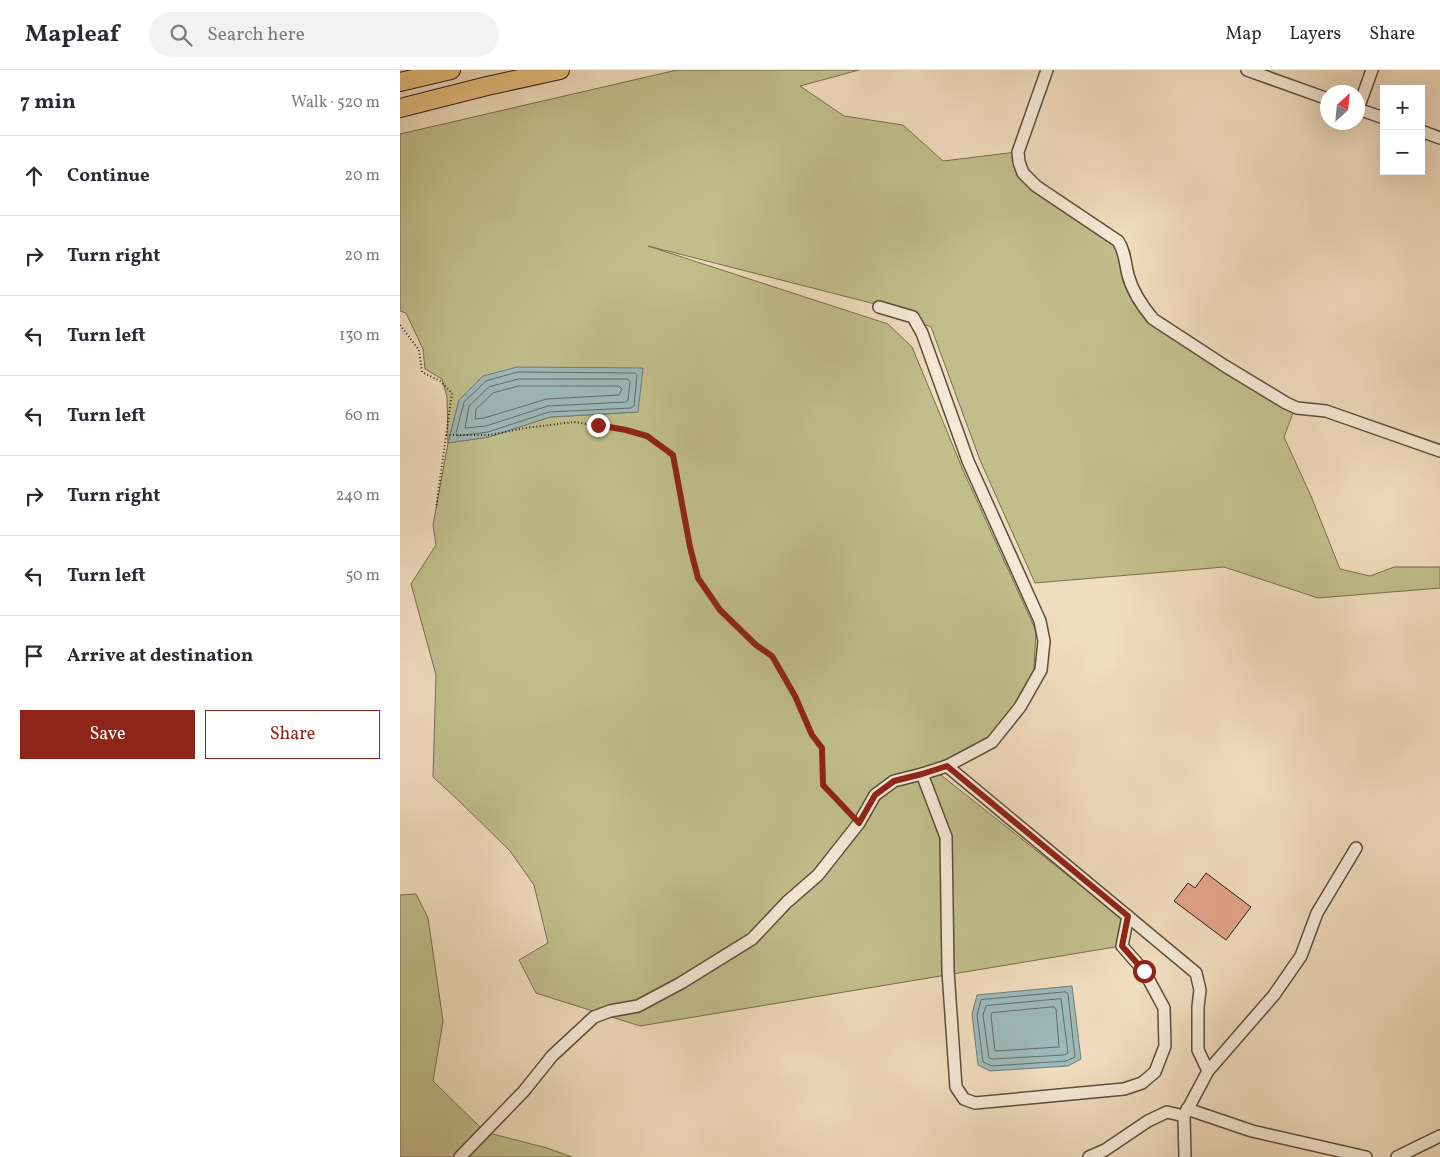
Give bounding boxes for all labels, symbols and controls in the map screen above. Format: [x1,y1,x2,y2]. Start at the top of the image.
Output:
search box [149,12,499,57]
text: Mapleaf [25,18,119,52]
icon: search [167,21,195,49]
text: Search here [207,22,305,48]
text: Map [1225,22,1261,47]
text: Layers [1289,22,1341,47]
text: Share [1369,22,1415,47]
north arrow [1320,85,1365,130]
map controls [1380,85,1425,175]
button: + [1380,85,1425,130]
text: 7 min [20,88,76,117]
text: Walk · 520 m [291,92,380,114]
button: − [1380,130,1425,175]
icon: ahead [20,162,48,190]
text: Continue [67,163,150,189]
text: 20 m [345,165,380,187]
icon: right [20,242,48,270]
text: Turn right [67,243,160,269]
text: 20 m [345,245,380,267]
icon: left [20,322,48,350]
text: Turn left [67,323,146,349]
text: 130 m [339,325,380,347]
icon: left [20,402,48,430]
text: Turn left [67,403,146,429]
text: 60 m [345,405,380,427]
route end [587,414,610,437]
icon: right [20,482,48,510]
text: Turn right [67,483,160,509]
text: 240 m [336,485,380,507]
icon: left [20,562,48,590]
text: Turn left [67,563,146,589]
text: 50 m [346,565,380,587]
icon: arrive [20,642,48,670]
text: Arrive at destination [67,643,253,669]
button: Save [20,710,195,759]
button: Share [205,710,380,759]
route start [1133,960,1156,983]

